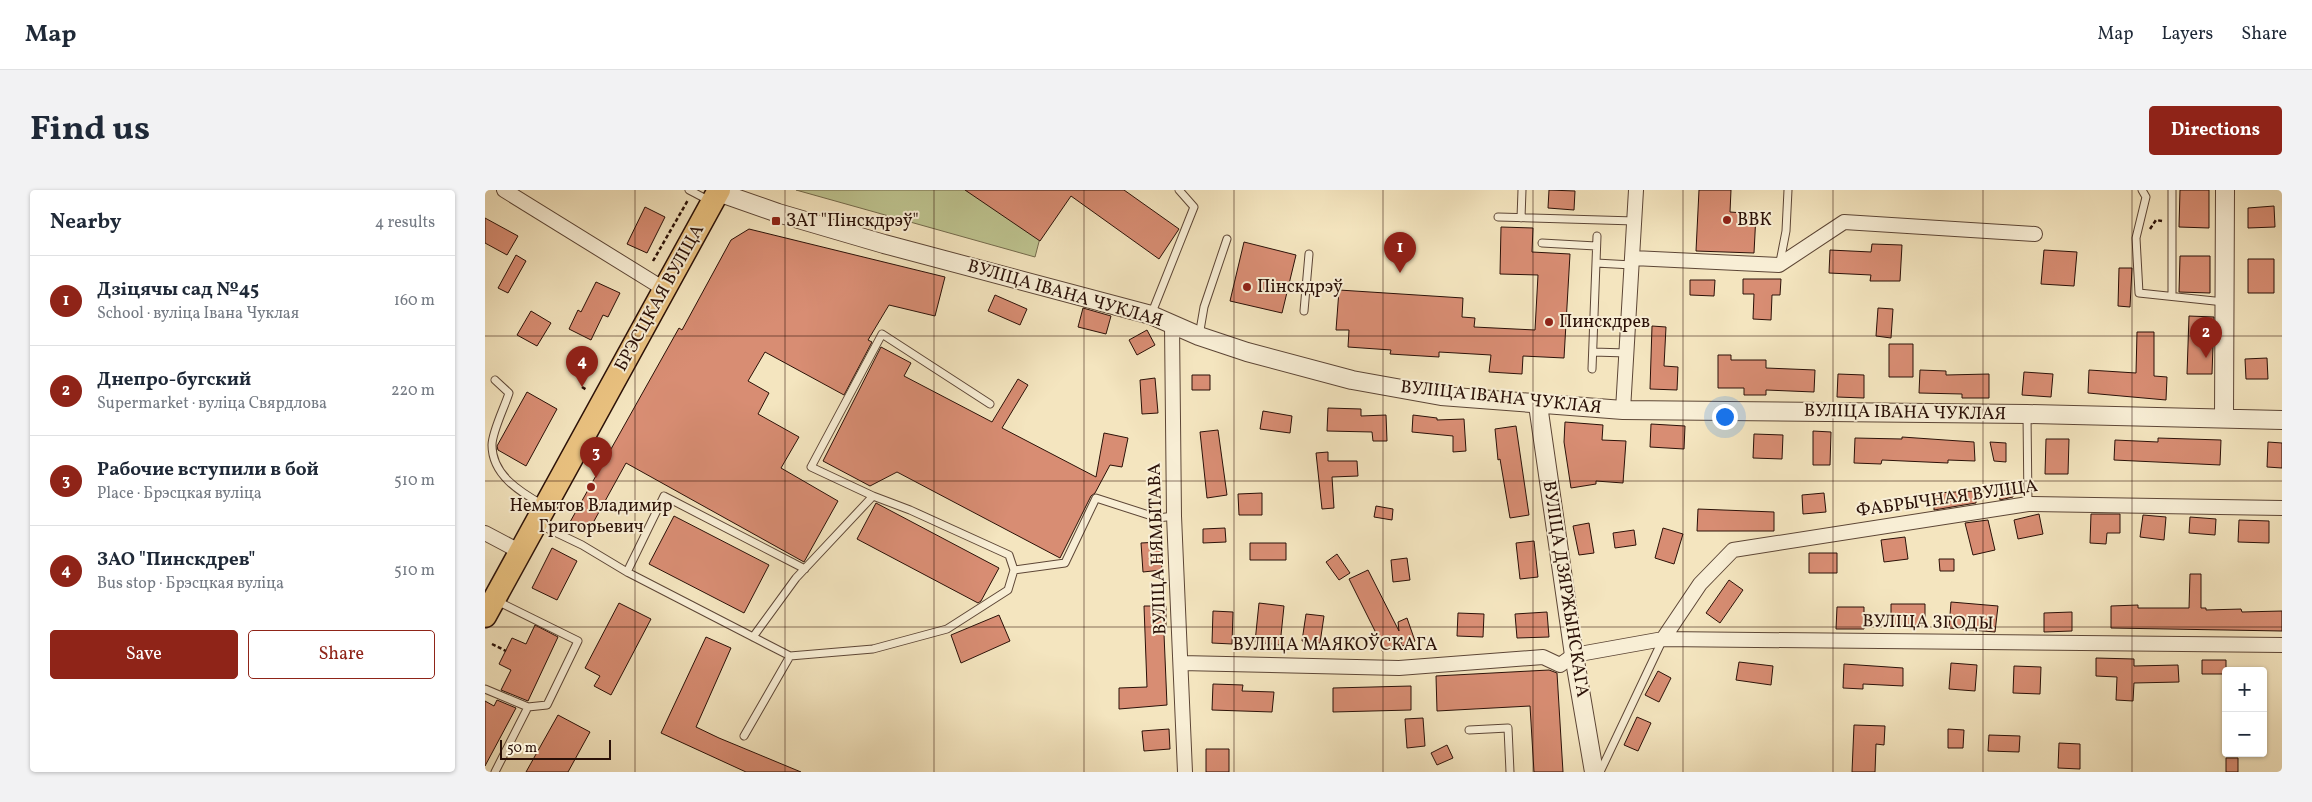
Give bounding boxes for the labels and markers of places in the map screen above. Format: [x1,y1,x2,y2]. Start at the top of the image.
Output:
place label: ВВК [1737,208,1772,233]
place label: ЗАТ "Пінскдрэў" [786,209,919,234]
marker: ВВК [1721,214,1733,226]
marker: ЗАТ "Пінскдрэў" [770,215,782,227]
pin: 1 [1384,232,1416,273]
place label: Пінскдрэў [1257,275,1343,300]
marker: Пінскдрэў [1241,281,1253,293]
place label: Пинскдрев [1559,310,1650,335]
marker: Пинскдрев [1543,316,1555,328]
pin: 2 [2190,317,2222,358]
pin: 4 [566,346,598,387]
pin: 3 [580,437,612,478]
marker: Немытов Владимир Григорьевич [585,481,597,493]
place label: Немытов Владимир Григорьевич [509,494,673,540]

